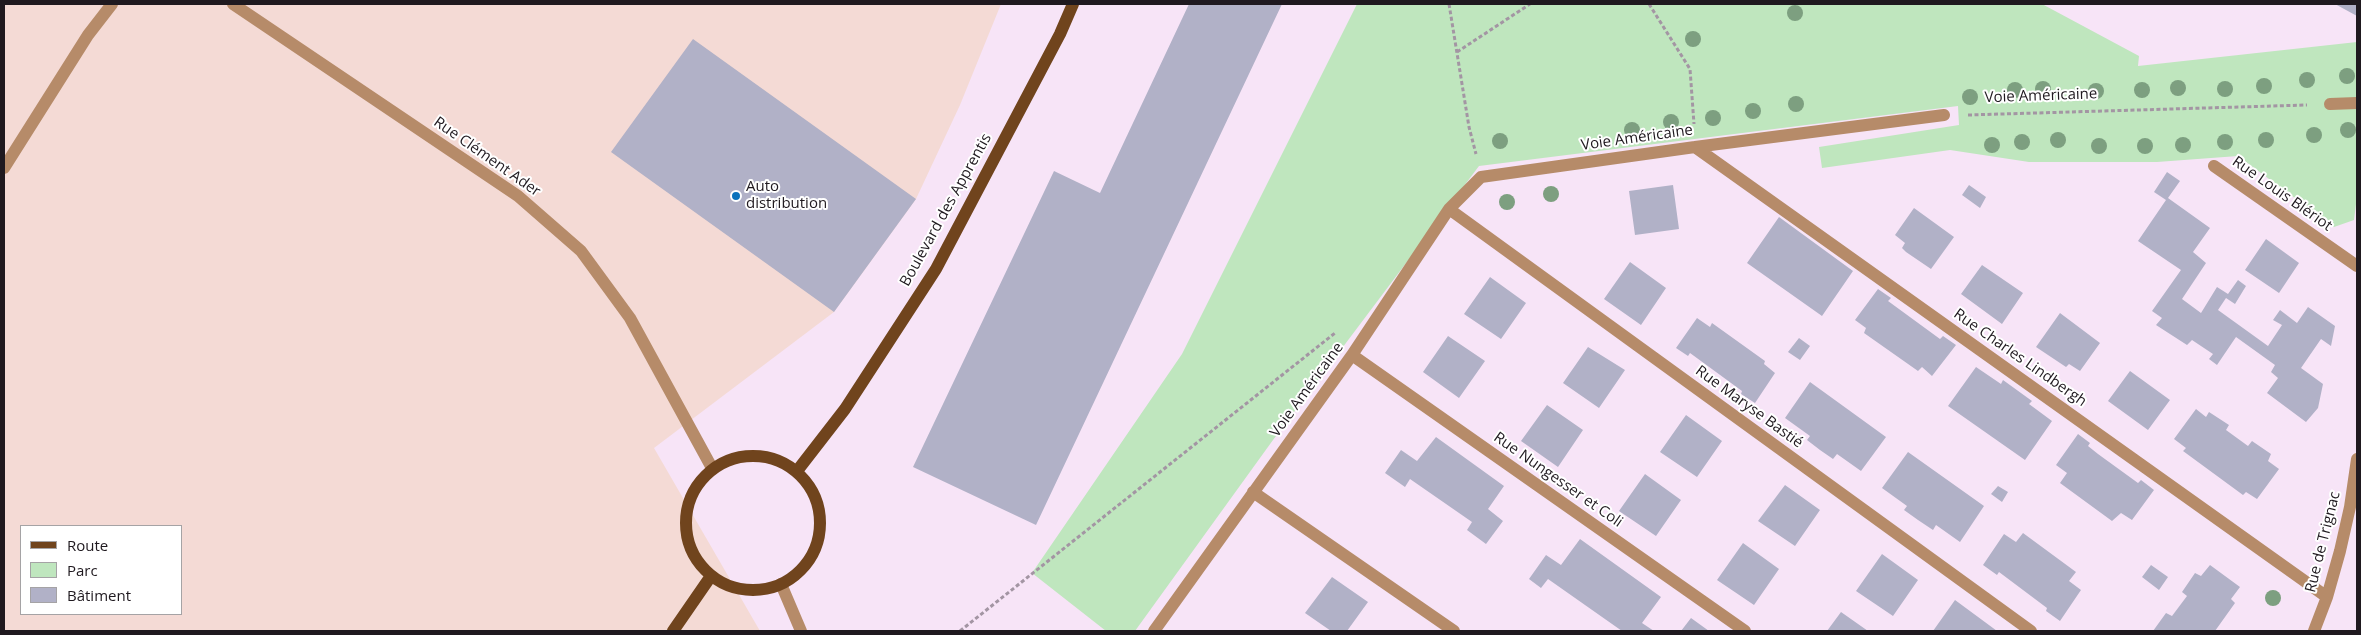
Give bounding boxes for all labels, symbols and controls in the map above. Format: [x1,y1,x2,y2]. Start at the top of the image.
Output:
street label: Voie Américaine [1984,85,2098,107]
street label: Rue Clément Ader [430,113,544,201]
street label: Voie Américaine [1580,121,1694,155]
street label: Boulevard des Apprentis [897,131,995,289]
street label: Rue Louis Blériot [2229,153,2335,235]
place label: Auto distribution [746,178,827,213]
marker: Auto distribution [730,190,742,202]
street label: Rue Charles Lindbergh [1950,305,2090,411]
street label: Voie Américaine [1267,339,1347,441]
street label: Rue Maryse Bastié [1692,362,1806,452]
street label: Rue Nungesser et Coli [1490,429,1626,531]
street label: Rue de Trignac [2302,490,2344,594]
legend [20,525,182,615]
text: Route [67,535,108,555]
text: Parc [67,560,98,580]
text: Bâtiment [67,585,131,605]

